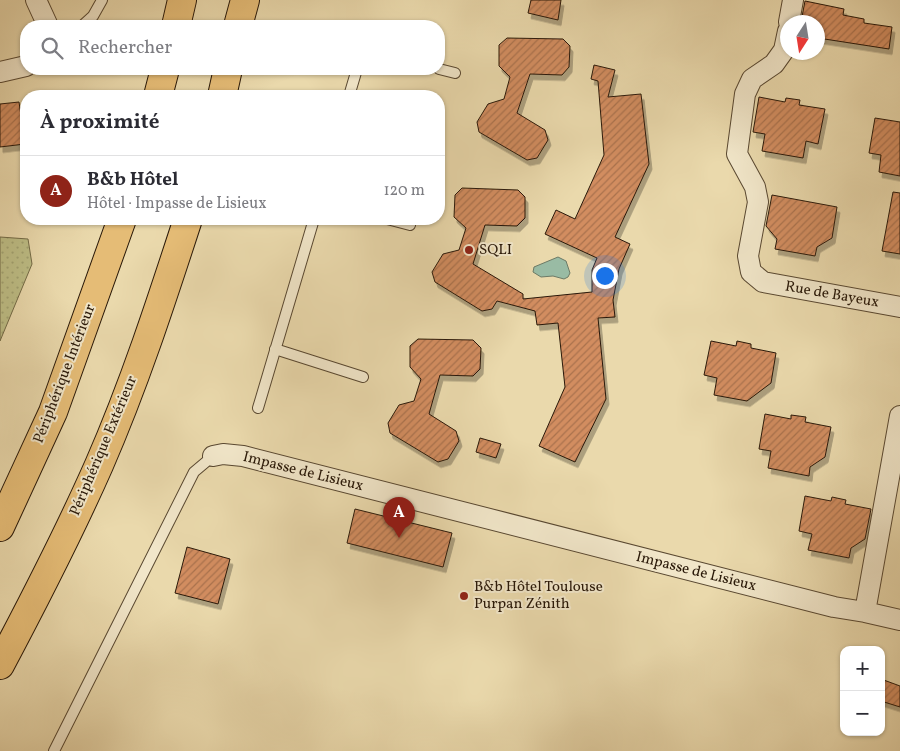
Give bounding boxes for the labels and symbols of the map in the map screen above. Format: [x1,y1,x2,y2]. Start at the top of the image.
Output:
north arrow [780,15,825,60]
place label: SQLI [479,240,512,261]
marker: SQLI [463,244,475,256]
your location [592,263,618,289]
street label: Rue de Bayeux [783,276,881,314]
street label: Périphérique Intérieur [29,301,101,447]
street label: Périphérique Extérieur [65,373,143,519]
street label: Impasse de Lisieux [241,447,366,497]
pin: A [383,497,415,538]
street label: Impasse de Lisieux [634,547,759,597]
place label: B&b Hôtel Toulouse Purpan Zénith [474,577,603,615]
marker: B&b Hôtel Toulouse Purpan Zénith [458,590,470,602]

